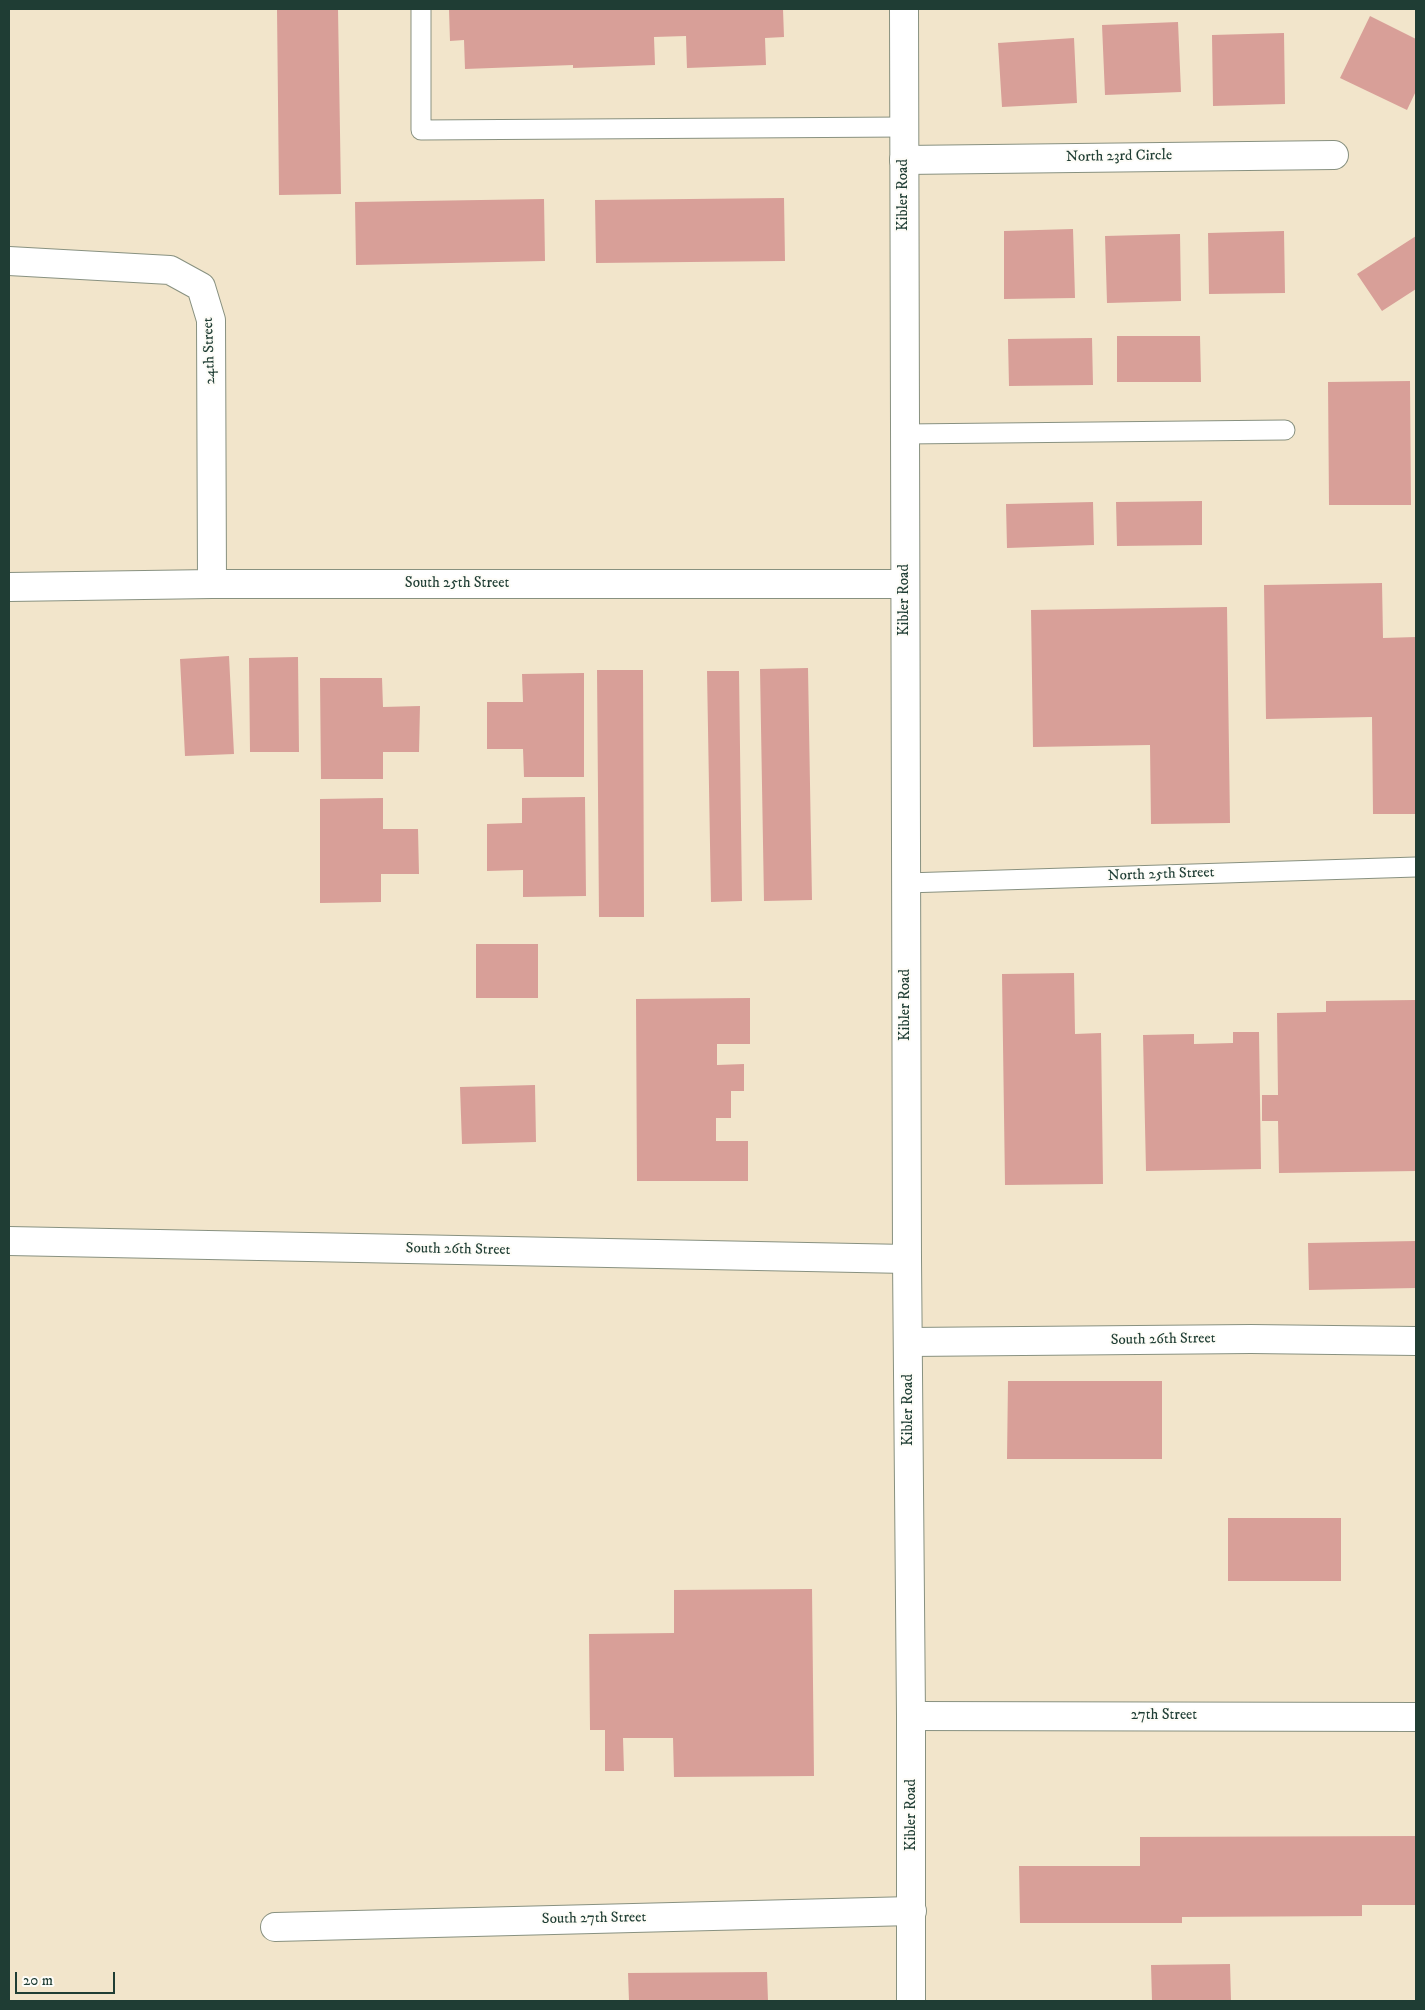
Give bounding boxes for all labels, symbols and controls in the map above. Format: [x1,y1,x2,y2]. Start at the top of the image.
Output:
street label: North 23rd Circle [1066,147,1172,167]
street label: Kibler Road [895,159,913,231]
street label: 24th Street [200,317,220,385]
street label: Kibler Road [896,564,914,636]
street label: South 25th Street [405,575,509,593]
street label: North 25th Street [1107,864,1215,886]
street label: Kibler Road [897,969,915,1041]
street label: South 26th Street [405,1240,511,1260]
street label: South 26th Street [1110,1330,1216,1350]
street label: Kibler Road [900,1374,918,1446]
street label: 27th Street [1131,1707,1197,1725]
street label: Kibler Road [903,1779,921,1851]
street label: South 27th Street [542,1909,646,1929]
scale bar [18,1962,118,1994]
text: 20 m [23,1971,53,1990]

